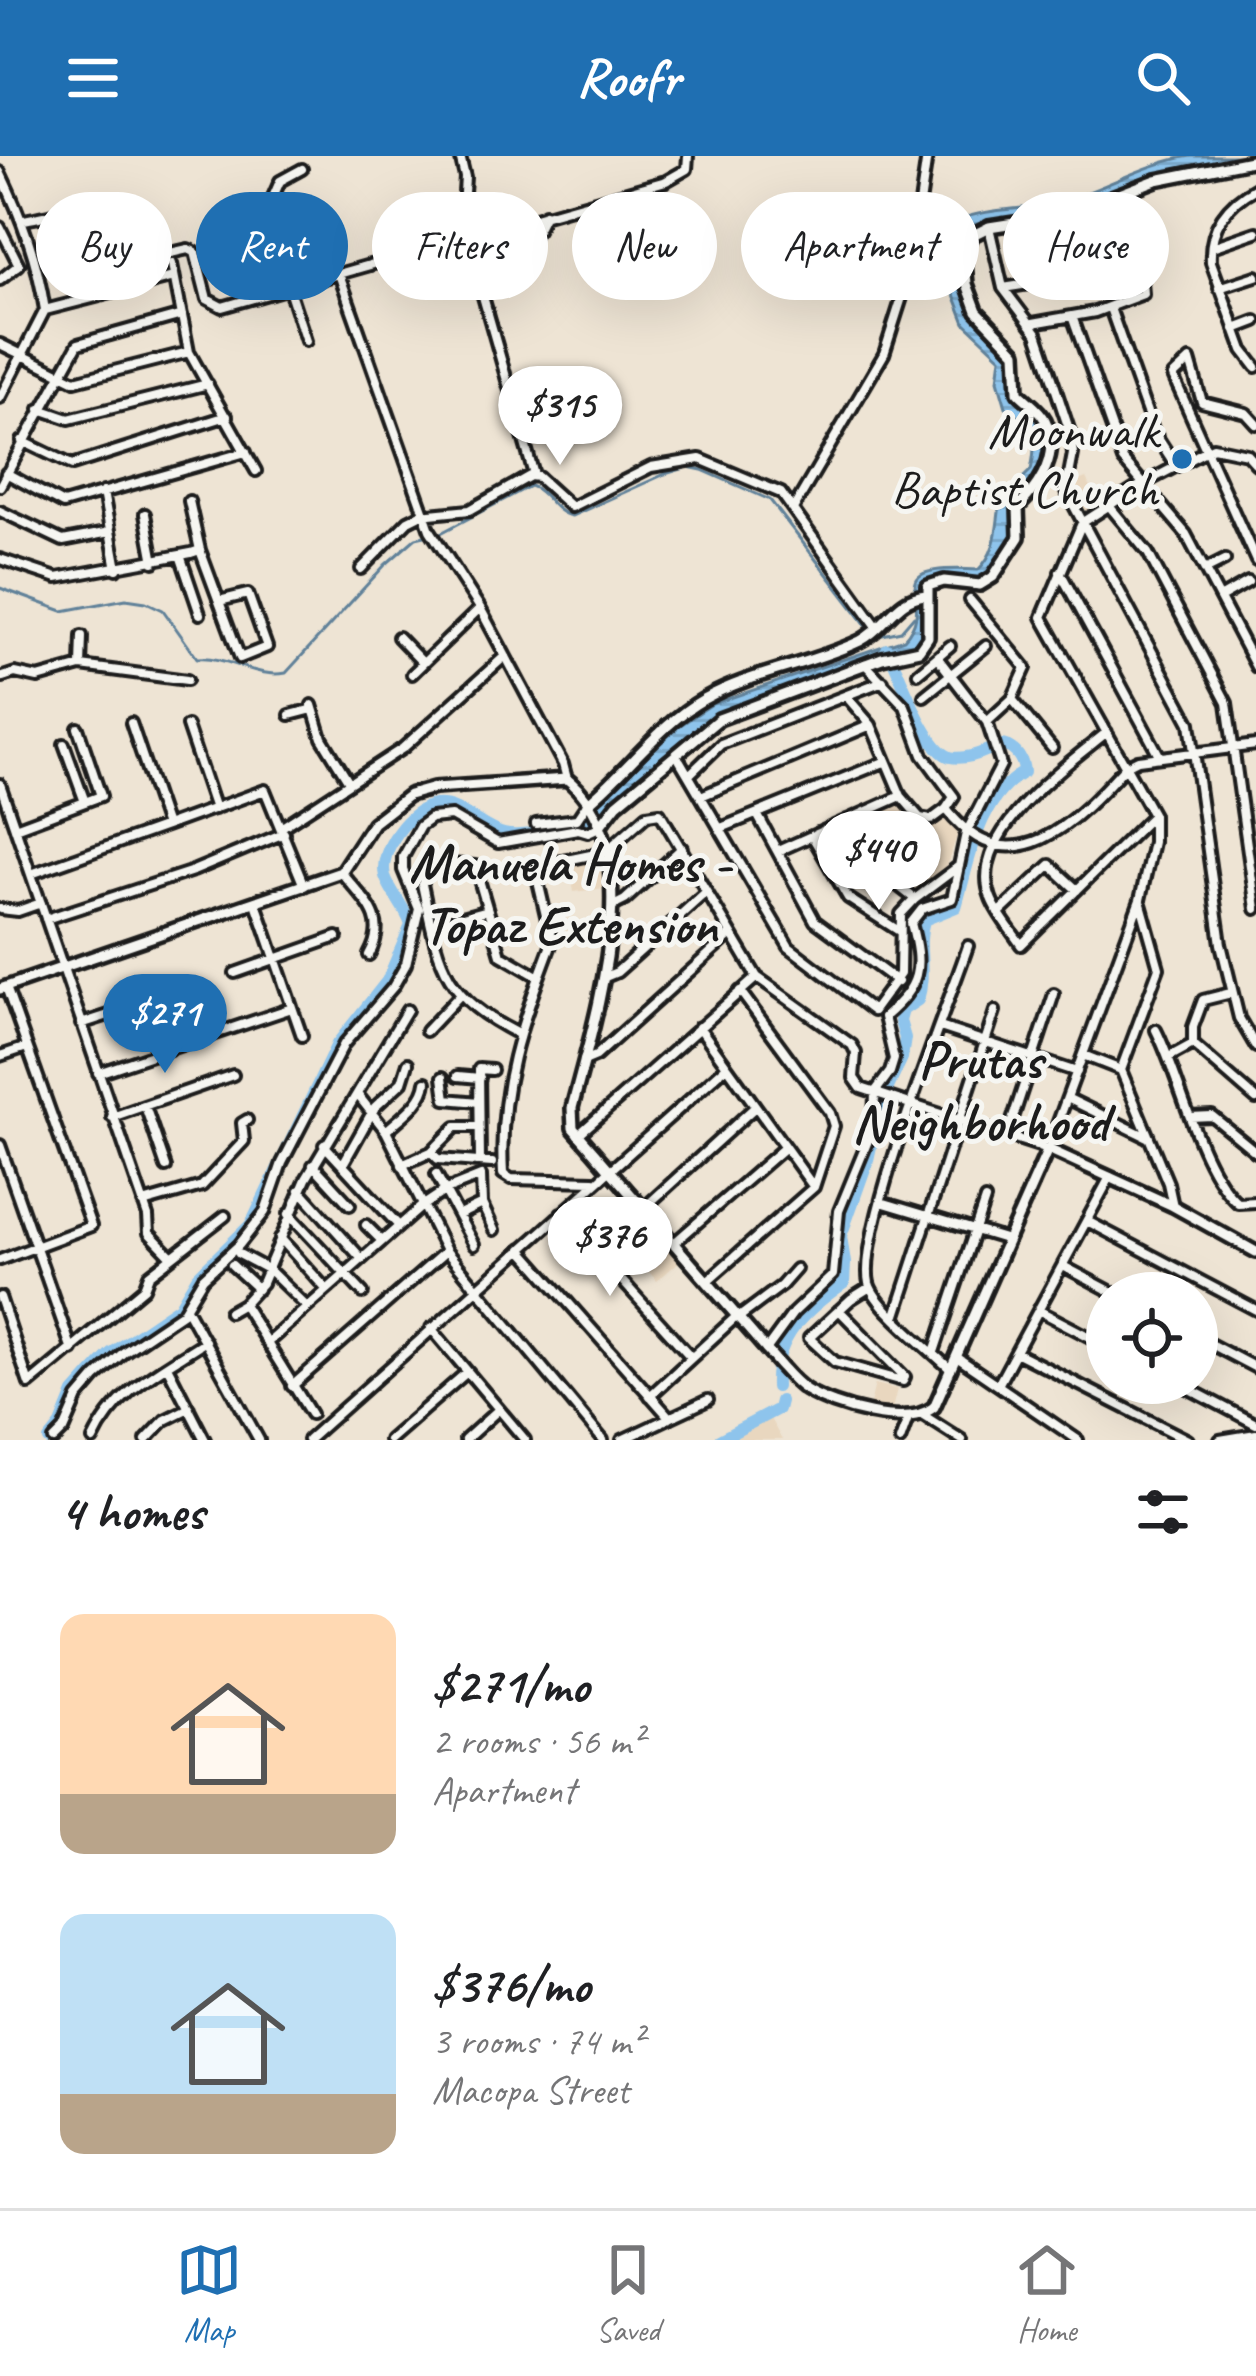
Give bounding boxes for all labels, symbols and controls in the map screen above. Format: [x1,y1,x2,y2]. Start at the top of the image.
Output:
text: Roofr [576,44,680,112]
icon: menu [60,45,126,111]
icon: search [1130,45,1196,111]
chip: Buy [36,192,172,300]
chip: Rent [196,192,348,300]
chip: Filters [372,192,548,300]
chip: New [572,192,717,300]
chip: Apartment [741,192,979,300]
chip: House [1003,192,1169,300]
pin: $315 [489,366,631,468]
text: $315 [525,380,595,429]
place label: Moonwalk Baptist Church [891,398,1161,521]
marker: Moonwalk Baptist Church [1169,446,1195,472]
pin: $440 [808,811,950,913]
text: $440 [844,825,914,874]
district label: Manuela Homes - Topaz Extension [409,829,734,959]
pin: $271 [94,974,236,1076]
text: $271 [130,988,200,1037]
district label: Prutas Neighborhood [852,1026,1116,1156]
pin: $376 [539,1197,681,1299]
text: $376 [575,1211,645,1260]
map controls [1086,1272,1218,1404]
button: locate [1086,1272,1218,1404]
icon: filters [1130,1479,1196,1545]
text: 4 homes [60,1480,204,1544]
text: $271/mo [432,1653,589,1717]
icon: home [156,1662,300,1806]
text: 2 rooms · 56 m² [432,1717,643,1766]
text: Apartment [432,1766,575,1815]
text: $376/mo [432,1953,590,2017]
icon: home [156,1962,300,2106]
text: 3 rooms · 74 m² [432,2017,643,2066]
text: Macopa Street [432,2066,629,2115]
tab: Map [176,2237,242,2351]
tab: Saved [595,2237,661,2351]
tab: Home [1014,2237,1080,2351]

